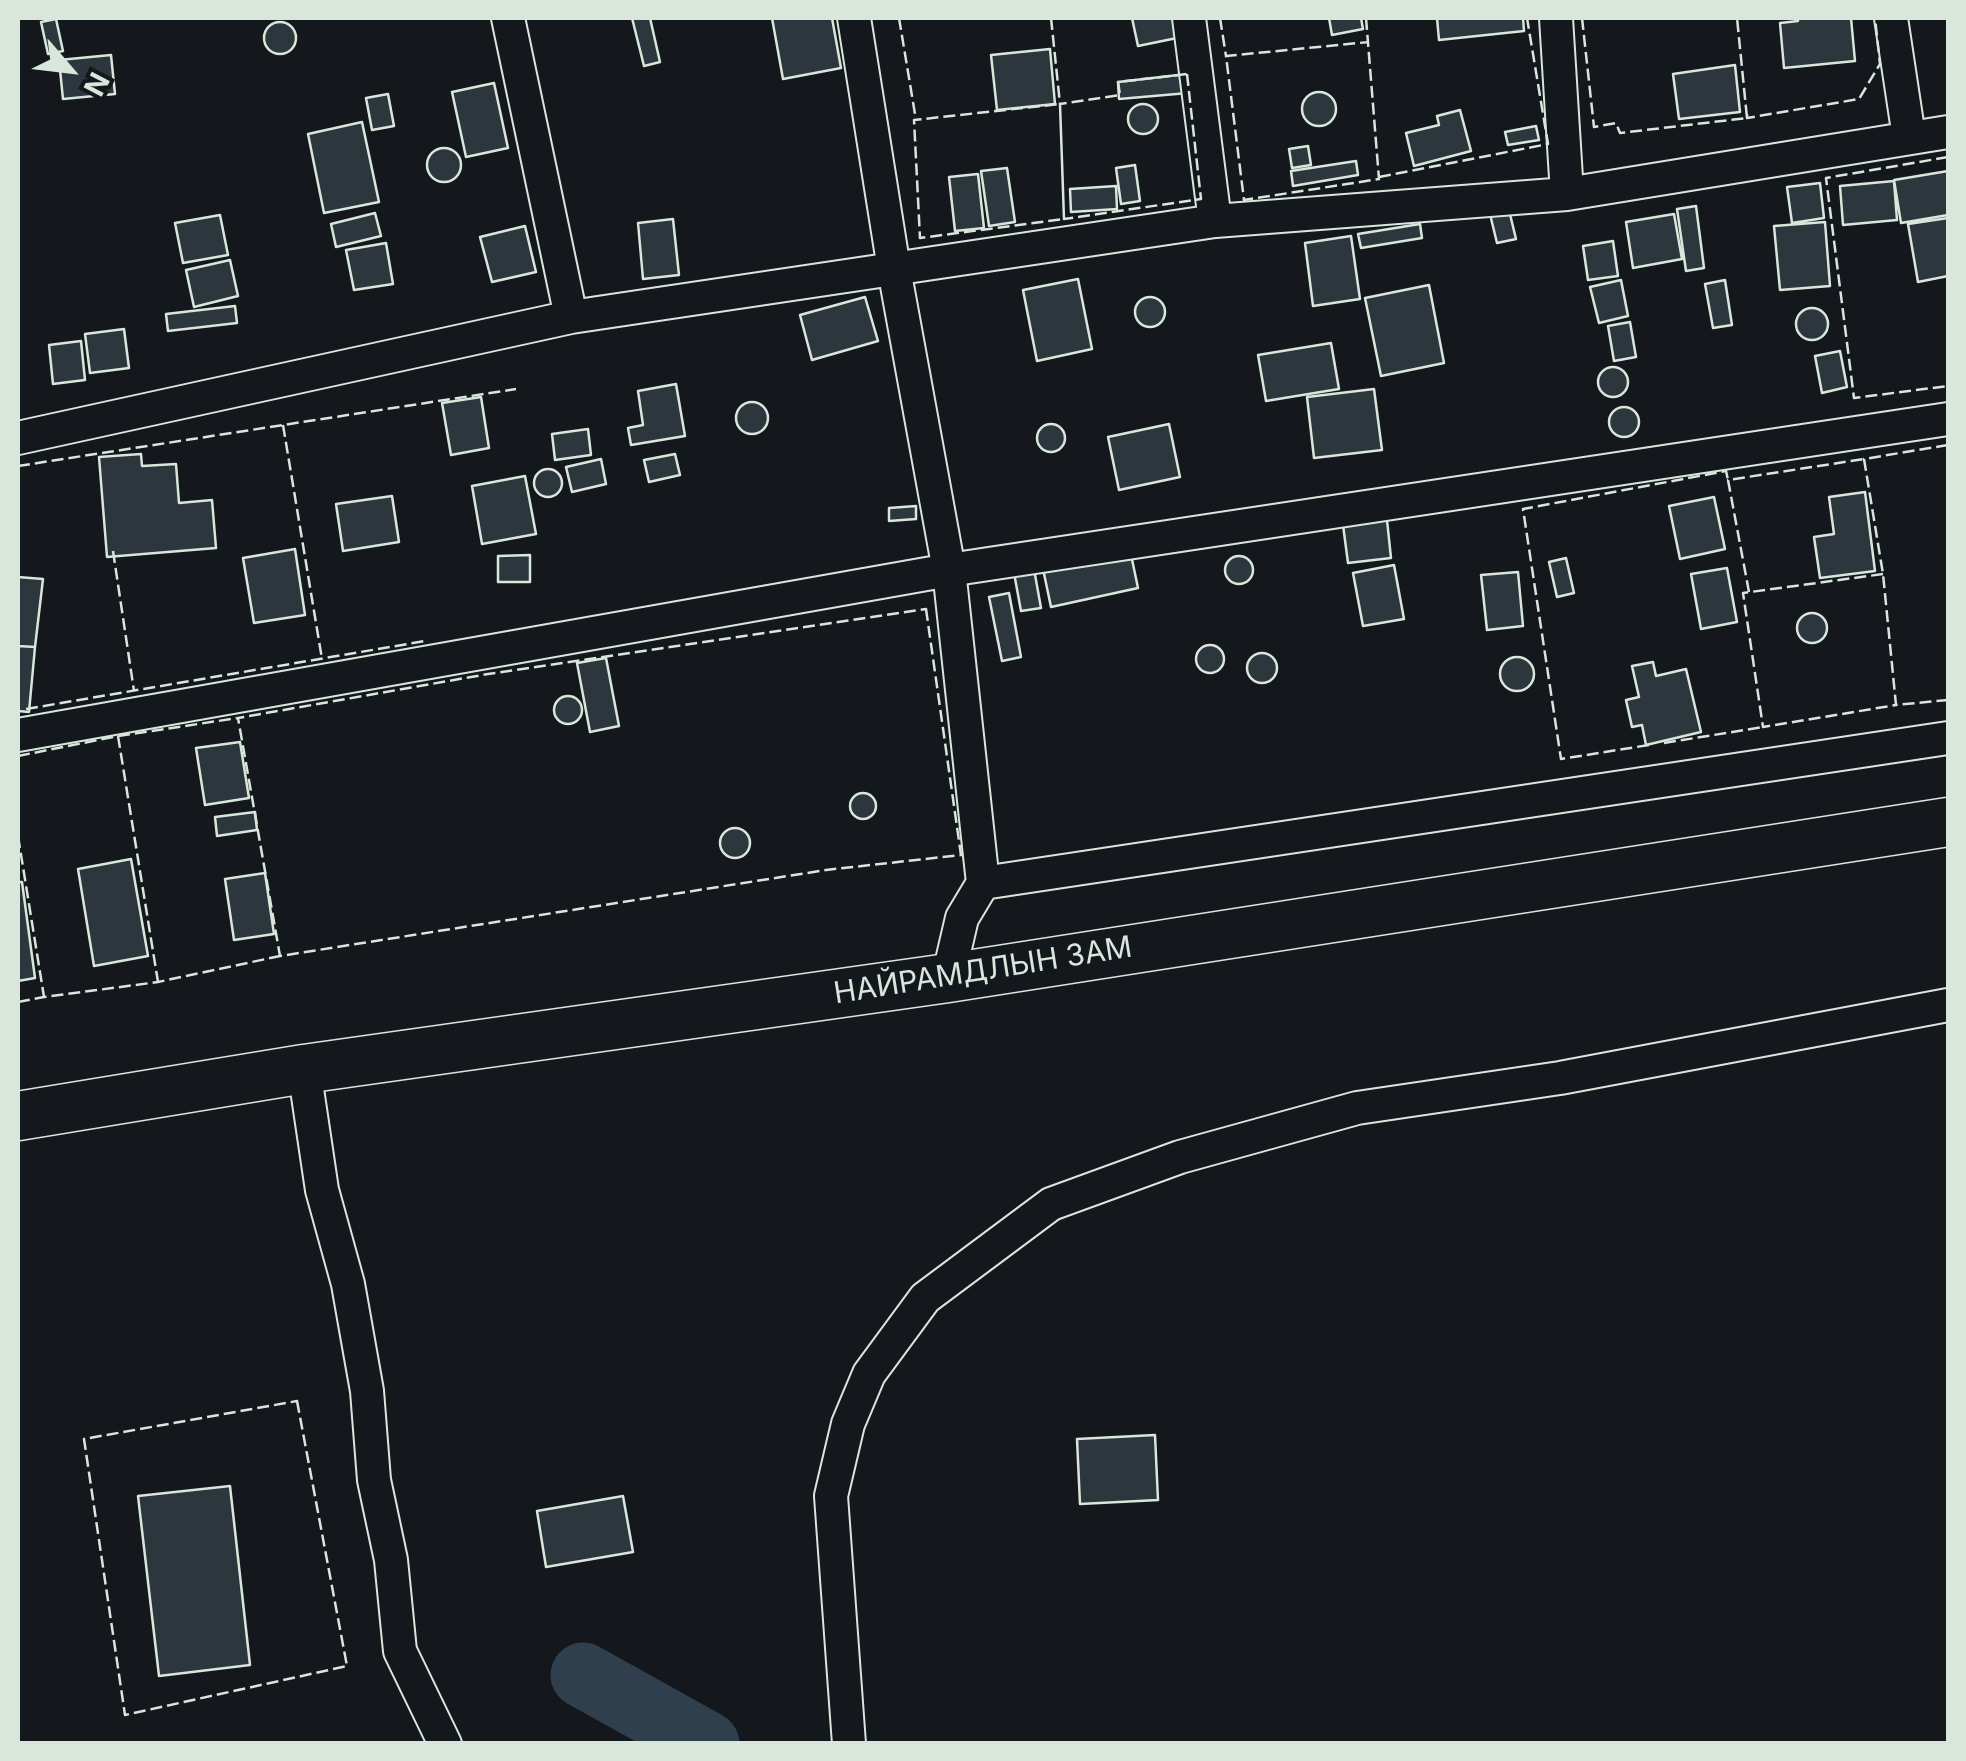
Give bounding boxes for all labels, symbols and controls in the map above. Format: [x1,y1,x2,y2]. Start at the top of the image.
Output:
north arrow [20,20,120,120]
text: N [76,67,117,101]
street label: НАЙРАМДЛЫН ЗАМ [831,930,1135,1012]

